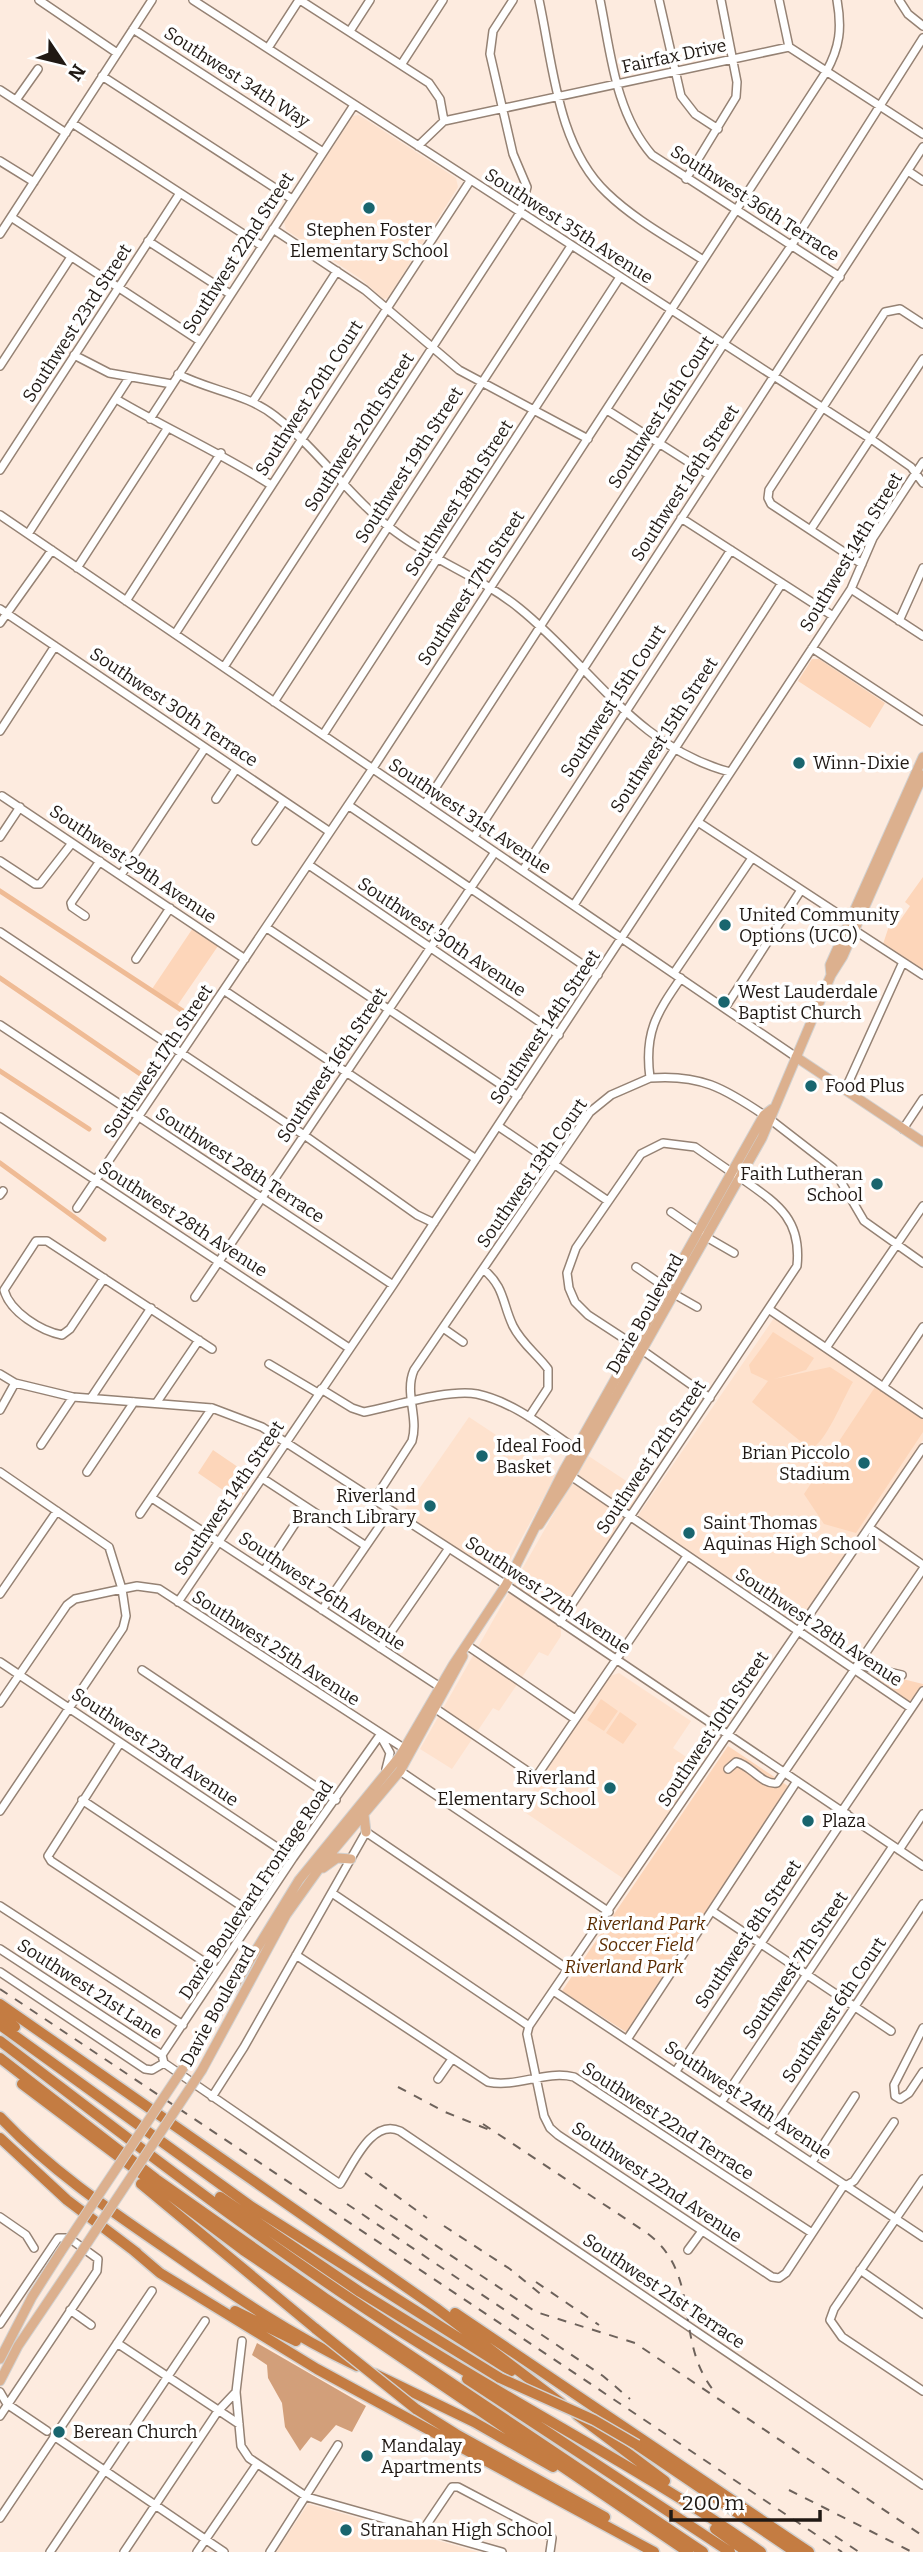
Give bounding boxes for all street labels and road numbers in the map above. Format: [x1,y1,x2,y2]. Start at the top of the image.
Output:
street label: Southwest 34th Way [160,22,314,133]
street label: Fairfax Drive [620,34,728,78]
street label: Southwest 36th Terrace [666,140,844,266]
street label: Southwest 35th Avenue [481,163,657,289]
street label: Southwest 22nd Street [178,168,299,338]
street label: Southwest 23rd Street [18,239,137,406]
street label: Southwest 20th Court [250,316,368,480]
street label: Southwest 16th Court [603,331,719,493]
street label: Southwest 20th Street [299,348,419,516]
street label: Southwest 19th Street [350,382,468,547]
street label: Southwest 16th Street [626,400,744,565]
street label: Southwest 18th Street [400,415,518,580]
street label: Southwest 14th Street [795,468,907,635]
street label: Southwest 17th Street [413,506,529,669]
street label: Southwest 15th Court [556,620,671,781]
street label: Southwest 30th Terrace [86,643,262,771]
street label: Southwest 15th Street [606,653,723,817]
street label: Southwest 31st Avenue [385,753,555,879]
street label: Southwest 29th Avenue [45,800,221,928]
street label: Southwest 30th Avenue [354,873,530,1001]
street label: Southwest 14th Street [485,945,605,1108]
street label: Southwest 17th Street [99,980,218,1142]
street label: Southwest 16th Street [272,983,392,1146]
street label: Southwest 13th Court [472,1094,592,1252]
street label: Southwest 28th Terrace [152,1102,328,1228]
street label: Southwest 28th Avenue [95,1156,271,1282]
street label: Davie Boulevard [602,1250,688,1378]
street label: Southwest 12th Street [591,1375,711,1538]
street label: Southwest 14th Street [169,1416,289,1579]
street label: Southwest 26th Avenue [234,1527,410,1655]
street label: Southwest 27th Avenue [461,1531,635,1659]
street label: Southwest 28th Avenue [731,1563,907,1691]
street label: Southwest 25th Avenue [188,1586,364,1710]
street label: Southwest 10th Street [653,1647,773,1811]
street label: Southwest 23rd Avenue [67,1683,243,1811]
street label: Davie Boulevard Frontage Road [175,1776,337,2004]
street label: Southwest 8th Street [690,1855,806,2012]
street label: Southwest 7th Street [738,1887,853,2043]
street label: Southwest 6th Court [777,1933,891,2087]
street label: Southwest 21st Lane [13,1934,167,2044]
street label: Davie Boulevard [176,1942,260,2070]
street label: Southwest 24th Avenue [660,2036,836,2164]
street label: Southwest 22nd Terrace [578,2057,758,2185]
street label: Southwest 22nd Avenue [568,2117,746,2247]
street label: Southwest 21st Terrace [579,2229,749,2353]

